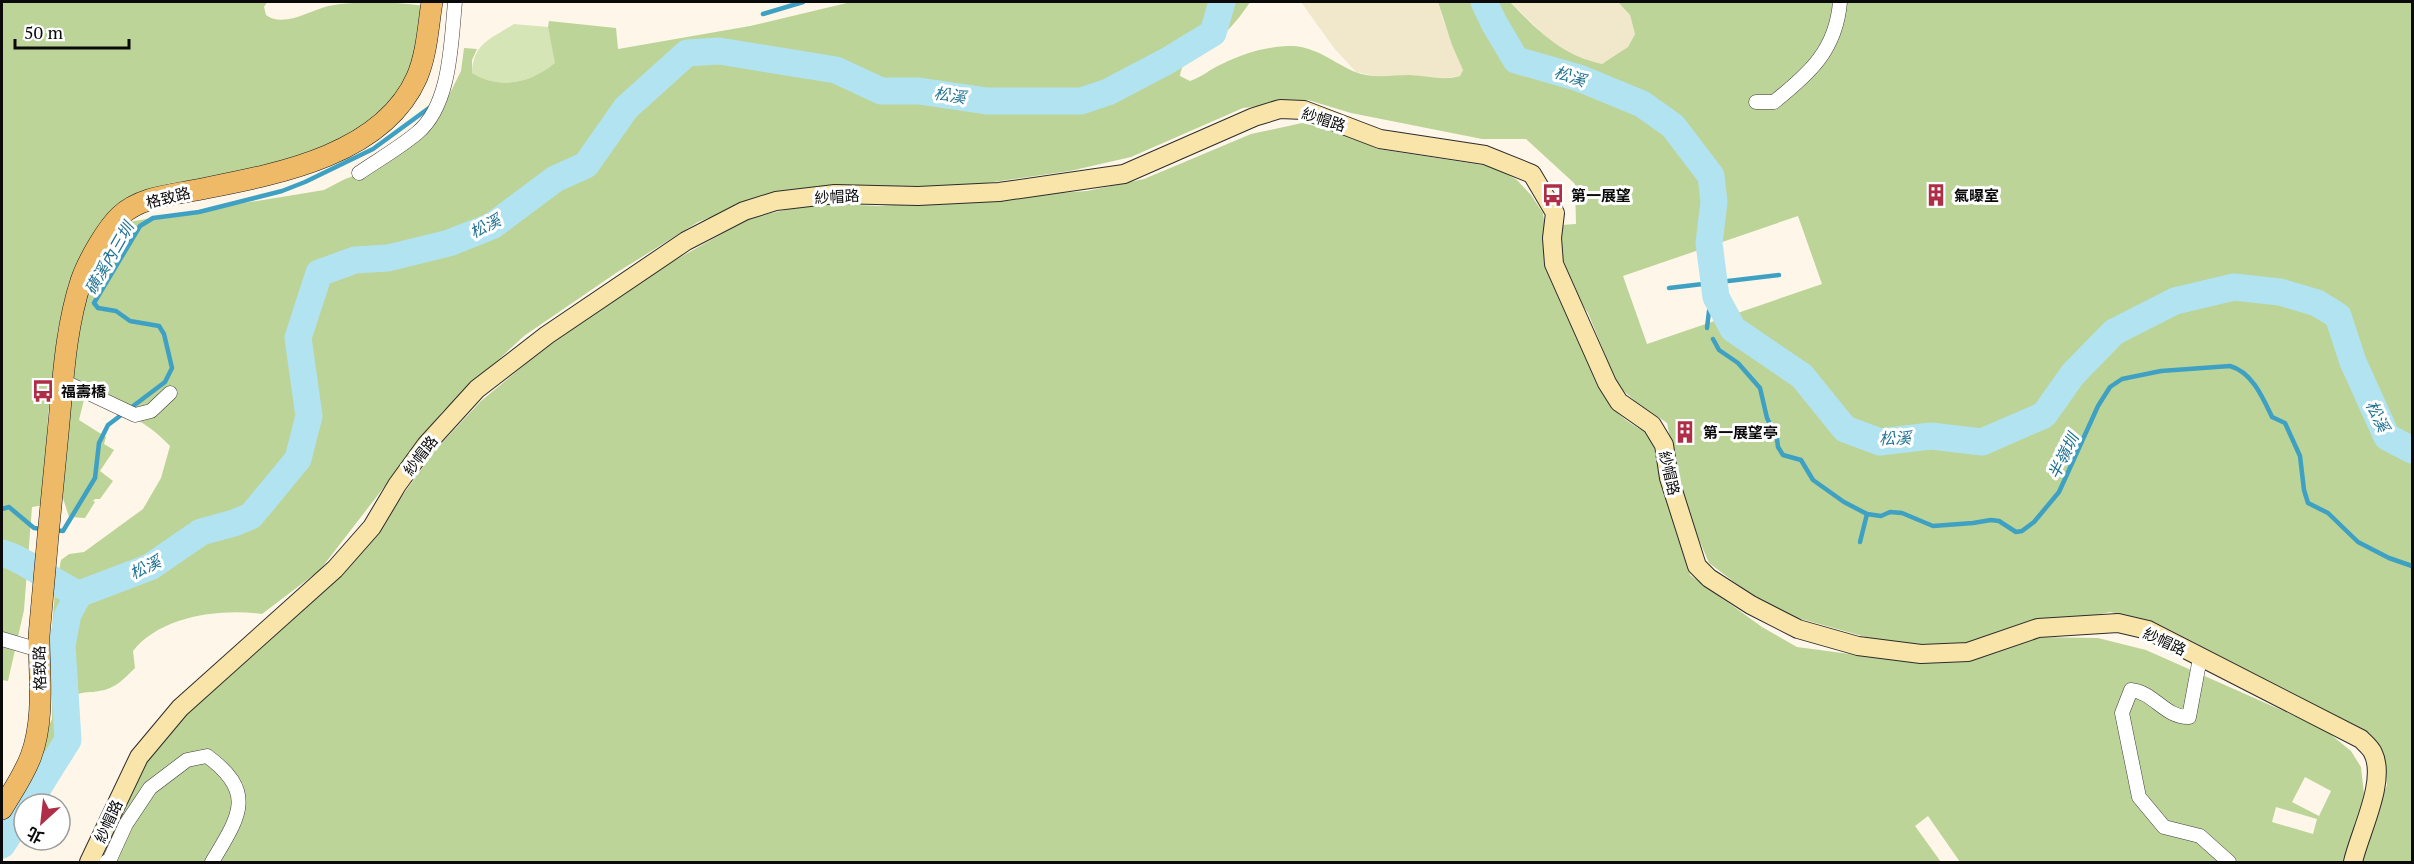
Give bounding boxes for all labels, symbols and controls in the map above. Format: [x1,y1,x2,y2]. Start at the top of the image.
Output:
scale bar [15,12,129,50]
text: 50 m [24,20,64,44]
water label: 松溪 [1551,61,1591,92]
water label: 松溪 [932,82,969,109]
street label: 紗帽路 [1300,103,1348,135]
street label: 格致路 [144,182,192,212]
bus stop icon: 第一展望 [1540,182,1566,208]
building icon: 氣曝室 [1923,182,1949,208]
street label: 紗帽路 [814,185,860,207]
place label: 第一展望 [1571,185,1631,205]
place label: 氣曝室 [1954,185,1999,205]
water label: 松溪 [466,208,506,243]
water label: 磺溪內三圳 [79,216,140,298]
bus stop icon: 福壽橋 [30,378,56,404]
place label: 福壽橋 [61,381,107,401]
water label: 松溪 [2361,397,2396,437]
building icon: 第一展望亭 [1672,419,1698,445]
place label: 第一展望亭 [1703,422,1778,442]
water label: 松溪 [1879,426,1913,450]
water label: 半嶺圳 [2043,428,2084,482]
street label: 紗帽路 [398,431,442,479]
street label: 紗帽路 [1655,449,1685,497]
water label: 松溪 [126,549,166,584]
street label: 紗帽路 [2140,622,2190,660]
street label: 格致路 [29,645,49,691]
north arrow [12,792,72,852]
street label: 紗帽路 [89,796,127,846]
text: 北 [23,822,47,849]

